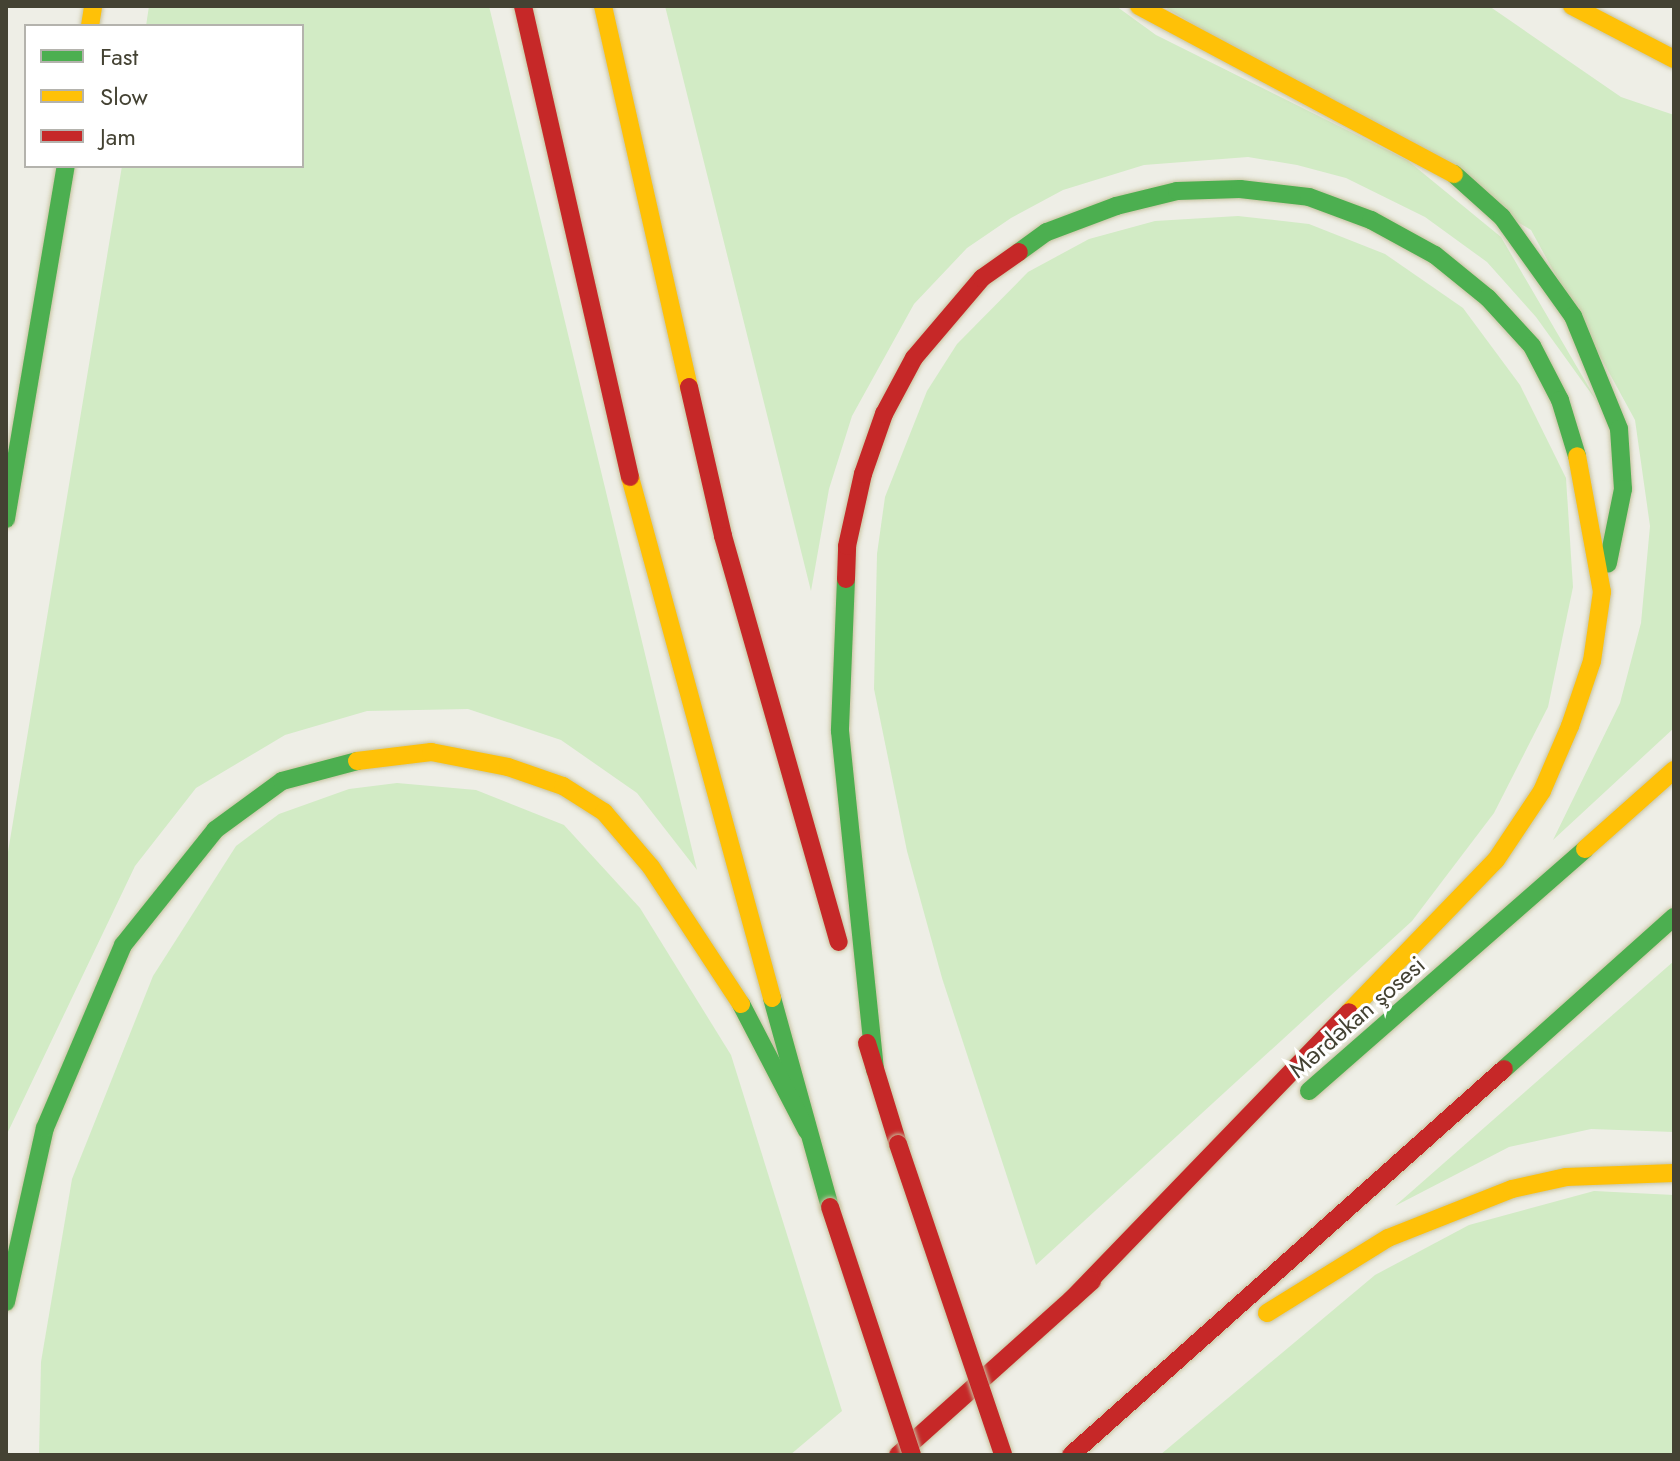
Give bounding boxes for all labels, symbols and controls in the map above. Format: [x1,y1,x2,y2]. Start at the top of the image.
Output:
legend [24,24,304,168]
text: Fast [100,39,138,74]
text: Slow [100,79,148,114]
text: Jam [100,119,136,154]
street label: Mərdəkan şosesi [1283,950,1431,1084]

